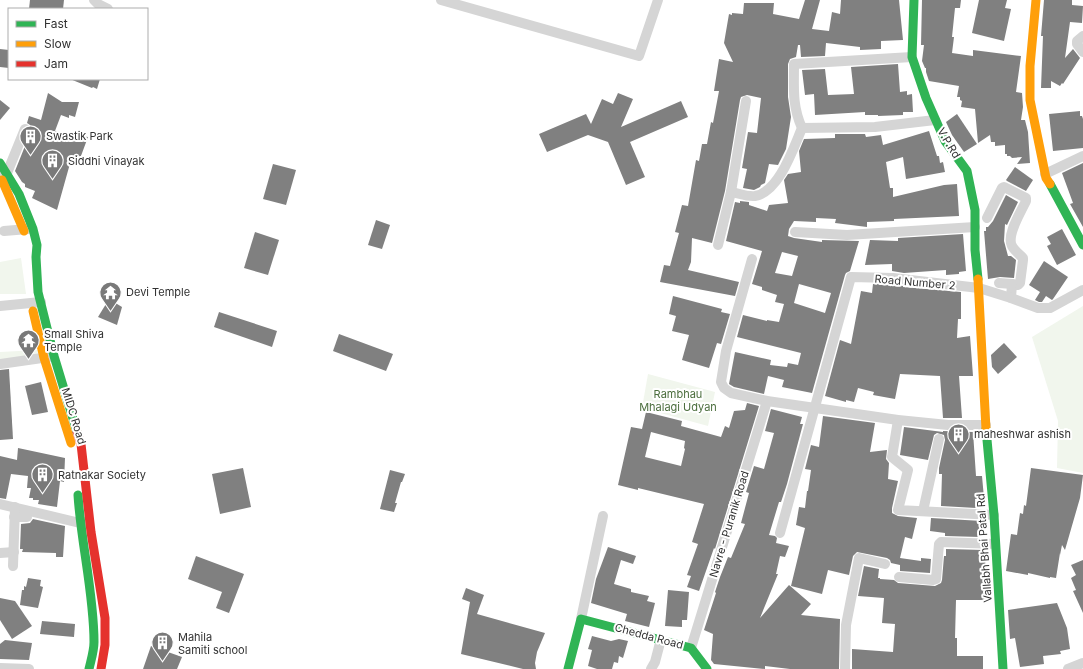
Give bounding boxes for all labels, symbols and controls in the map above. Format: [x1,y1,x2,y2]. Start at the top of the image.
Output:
legend [8,8,148,80]
text: Fast [44,16,68,31]
text: Slow [44,36,72,51]
text: Jam [44,56,68,71]
building icon: Swastik Park [17,123,43,156]
street label: V.P.Rd [934,125,964,161]
place label: Swastik Park [46,129,113,143]
building icon: Siddhi Vinayak [39,148,65,181]
place label: Siddhi Vinayak [68,154,145,168]
street label: Road Number 2 [874,271,956,293]
temple icon: Devi Temple [98,279,124,312]
place label: Devi Temple [126,285,190,299]
temple icon: Small Shiva Temple [16,327,42,360]
place label: Small Shiva Temple [44,327,104,354]
street label: MIDC Road [59,386,89,446]
park label: Rambhau Mhalagi Udyan [639,387,717,414]
building icon: maheshwar ashish [945,421,971,454]
place label: maheshwar ashish [974,427,1071,441]
building icon: Ratnakar Society [30,462,56,495]
place label: Ratnakar Society [58,468,146,482]
street label: Navre - Puranik Road [706,469,752,579]
street label: Vallabh Bhai Patal Rd [973,493,995,603]
street label: Chedda Road [613,620,685,652]
building icon: Mahila Samiti school [149,630,175,663]
place label: Mahila Samiti school [178,630,247,657]

